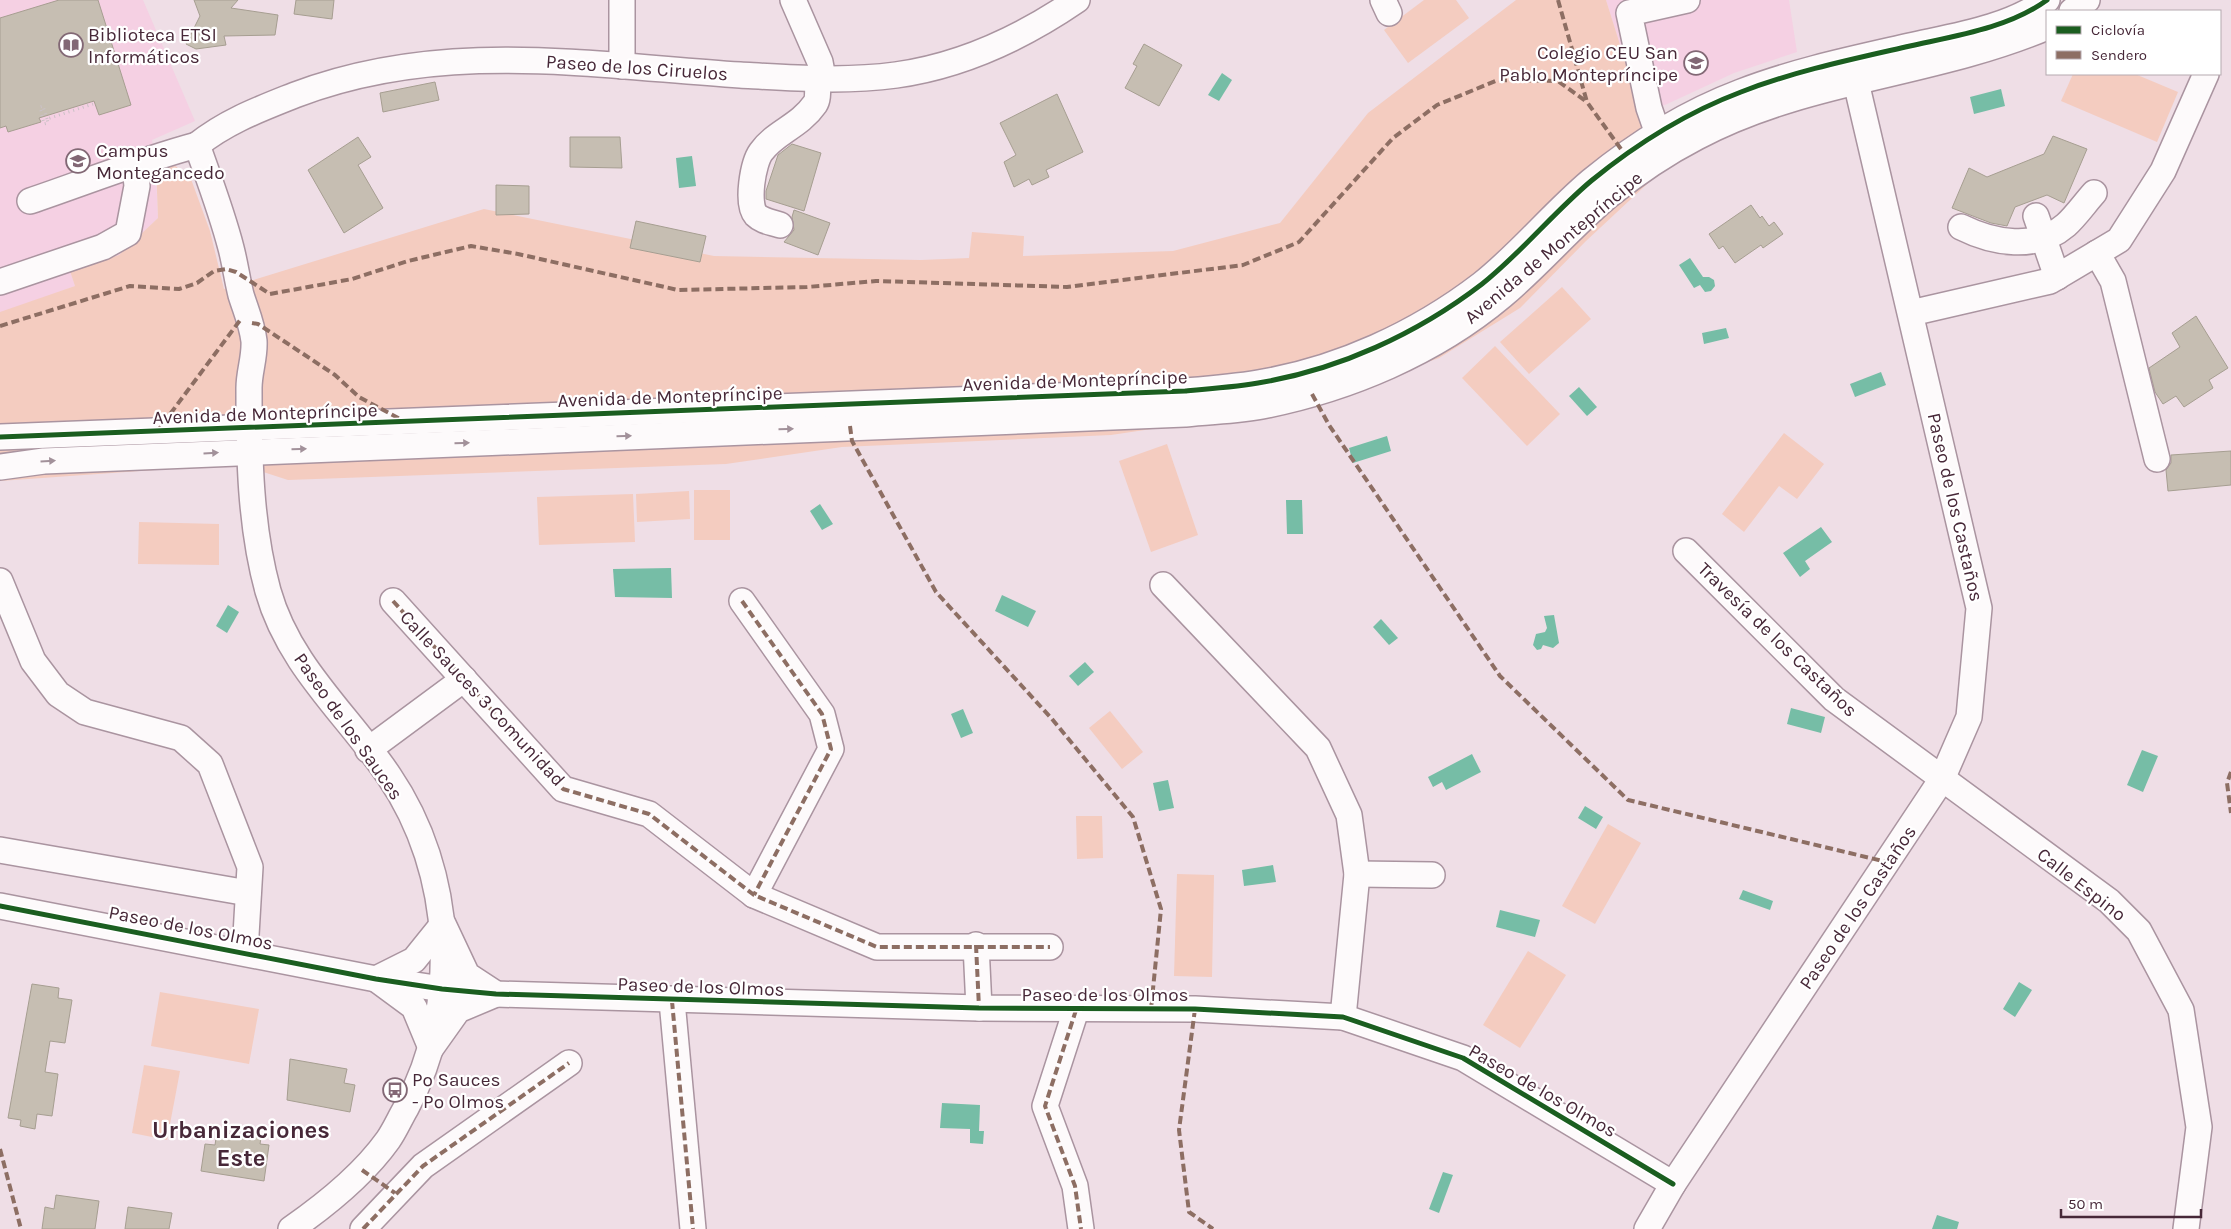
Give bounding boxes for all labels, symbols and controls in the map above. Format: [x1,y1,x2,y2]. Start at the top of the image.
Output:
legend [2046,10,2221,75]
text: Ciclovía [2091,21,2145,39]
place label: Biblioteca ETSI Informáticos [88,24,217,68]
library icon: Biblioteca ETSI Informáticos [58,32,84,58]
place label: Colegio CEU San Pablo Montepríncipe [1499,42,1678,86]
text: Sendero [2091,46,2147,64]
school or university icon: Colegio CEU San Pablo Montepríncipe [1683,50,1709,76]
street label: Paseo de los Ciruelos [545,51,729,85]
place label: Campus Montegancedo [96,140,225,184]
school or university icon: Campus Montegancedo [65,148,91,174]
street label: Avenida de Montepríncipe [1460,167,1647,328]
street label: Avenida de Montepríncipe [962,366,1188,396]
street label: Avenida de Montepríncipe [557,382,783,412]
street label: Avenida de Montepríncipe [152,399,378,429]
street label: Paseo de los Castaños [1923,411,1987,604]
one-way arrow [779,425,795,433]
one-way arrow [616,432,632,440]
one-way arrow [454,439,470,447]
one-way arrow [291,445,307,453]
one-way arrow [203,449,219,457]
one-way arrow [41,456,57,464]
street label: Travesía de los Castaños [1693,558,1861,721]
street label: Calle Sauces 3 Comunidad [395,606,569,791]
street label: Paseo de los Sauces [289,649,407,804]
street label: Paseo de los Castaños [1795,821,1921,994]
street label: Calle Espino [2033,843,2130,926]
street label: Paseo de los Olmos [107,901,275,955]
street label: Paseo de los Olmos [617,973,785,1001]
street label: Paseo de los Olmos [1021,984,1189,1006]
street label: Paseo de los Olmos [1465,1040,1620,1142]
place label: Pº Sauces - Pº Olmos [412,1069,504,1113]
bus stop icon: Pº Sauces - Pº Olmos [382,1077,408,1103]
district label: Urbanizaciones Este [152,1116,330,1172]
scale bar [2061,1186,2201,1218]
text: 50 m [2068,1195,2103,1213]

